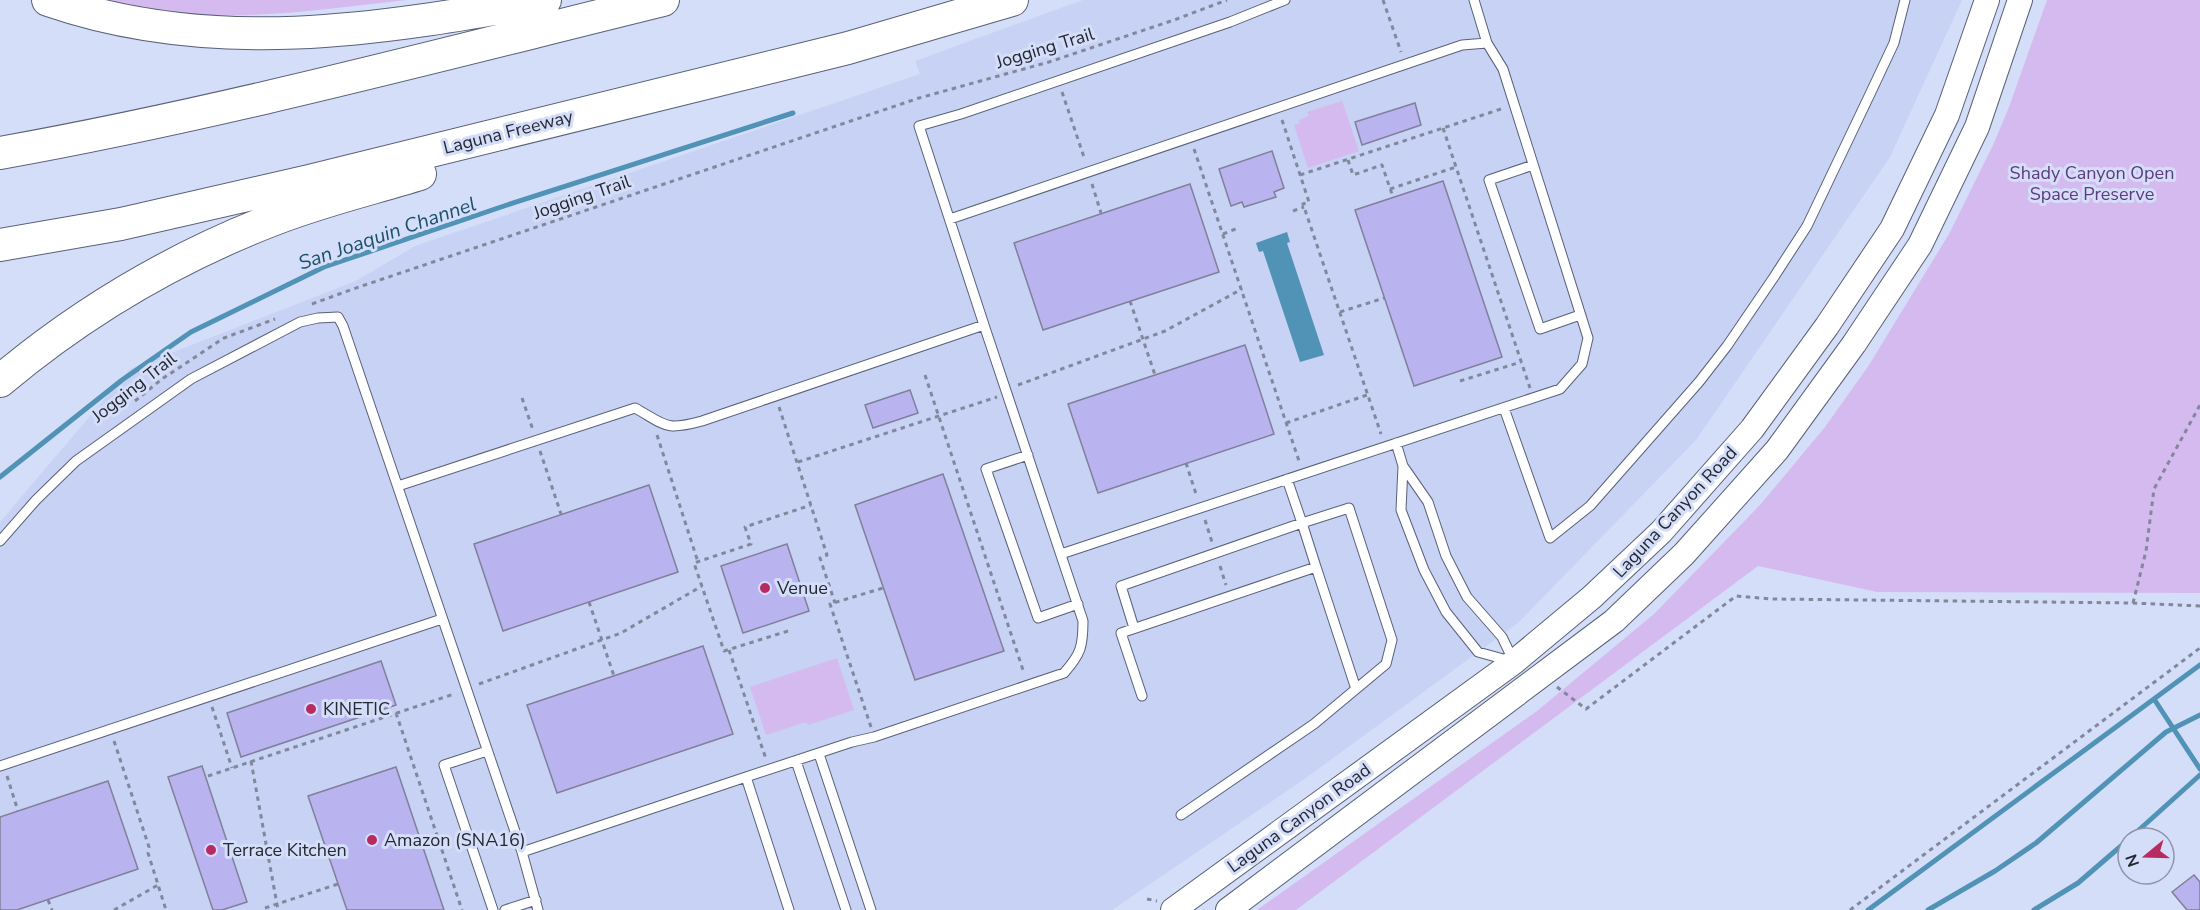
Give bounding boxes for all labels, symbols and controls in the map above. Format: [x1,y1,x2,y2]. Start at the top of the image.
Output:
street label: Jogging Trail [992,22,1098,75]
street label: Laguna Freeway [441,104,576,160]
park label: Shady Canyon Open Space Preserve [2010,161,2174,206]
street label: Jogging Trail [529,169,634,225]
water label: San Joaquin Channel [295,190,480,277]
street label: Jogging Trail [86,346,182,428]
street label: Laguna Canyon Road [1608,441,1742,583]
place label: Venue [776,576,828,600]
marker: Venue [758,581,772,595]
place label: KINETIC [323,697,390,721]
marker: KINETIC [304,702,318,716]
street label: Laguna Canyon Road [1222,758,1376,878]
north arrow [2116,826,2176,886]
place label: Amazon (SNA16) [384,828,526,852]
marker: Amazon (SNA16) [365,833,379,847]
place label: Terrace Kitchen [223,838,347,862]
marker: Terrace Kitchen [204,843,218,857]
text: N [2120,851,2145,870]

